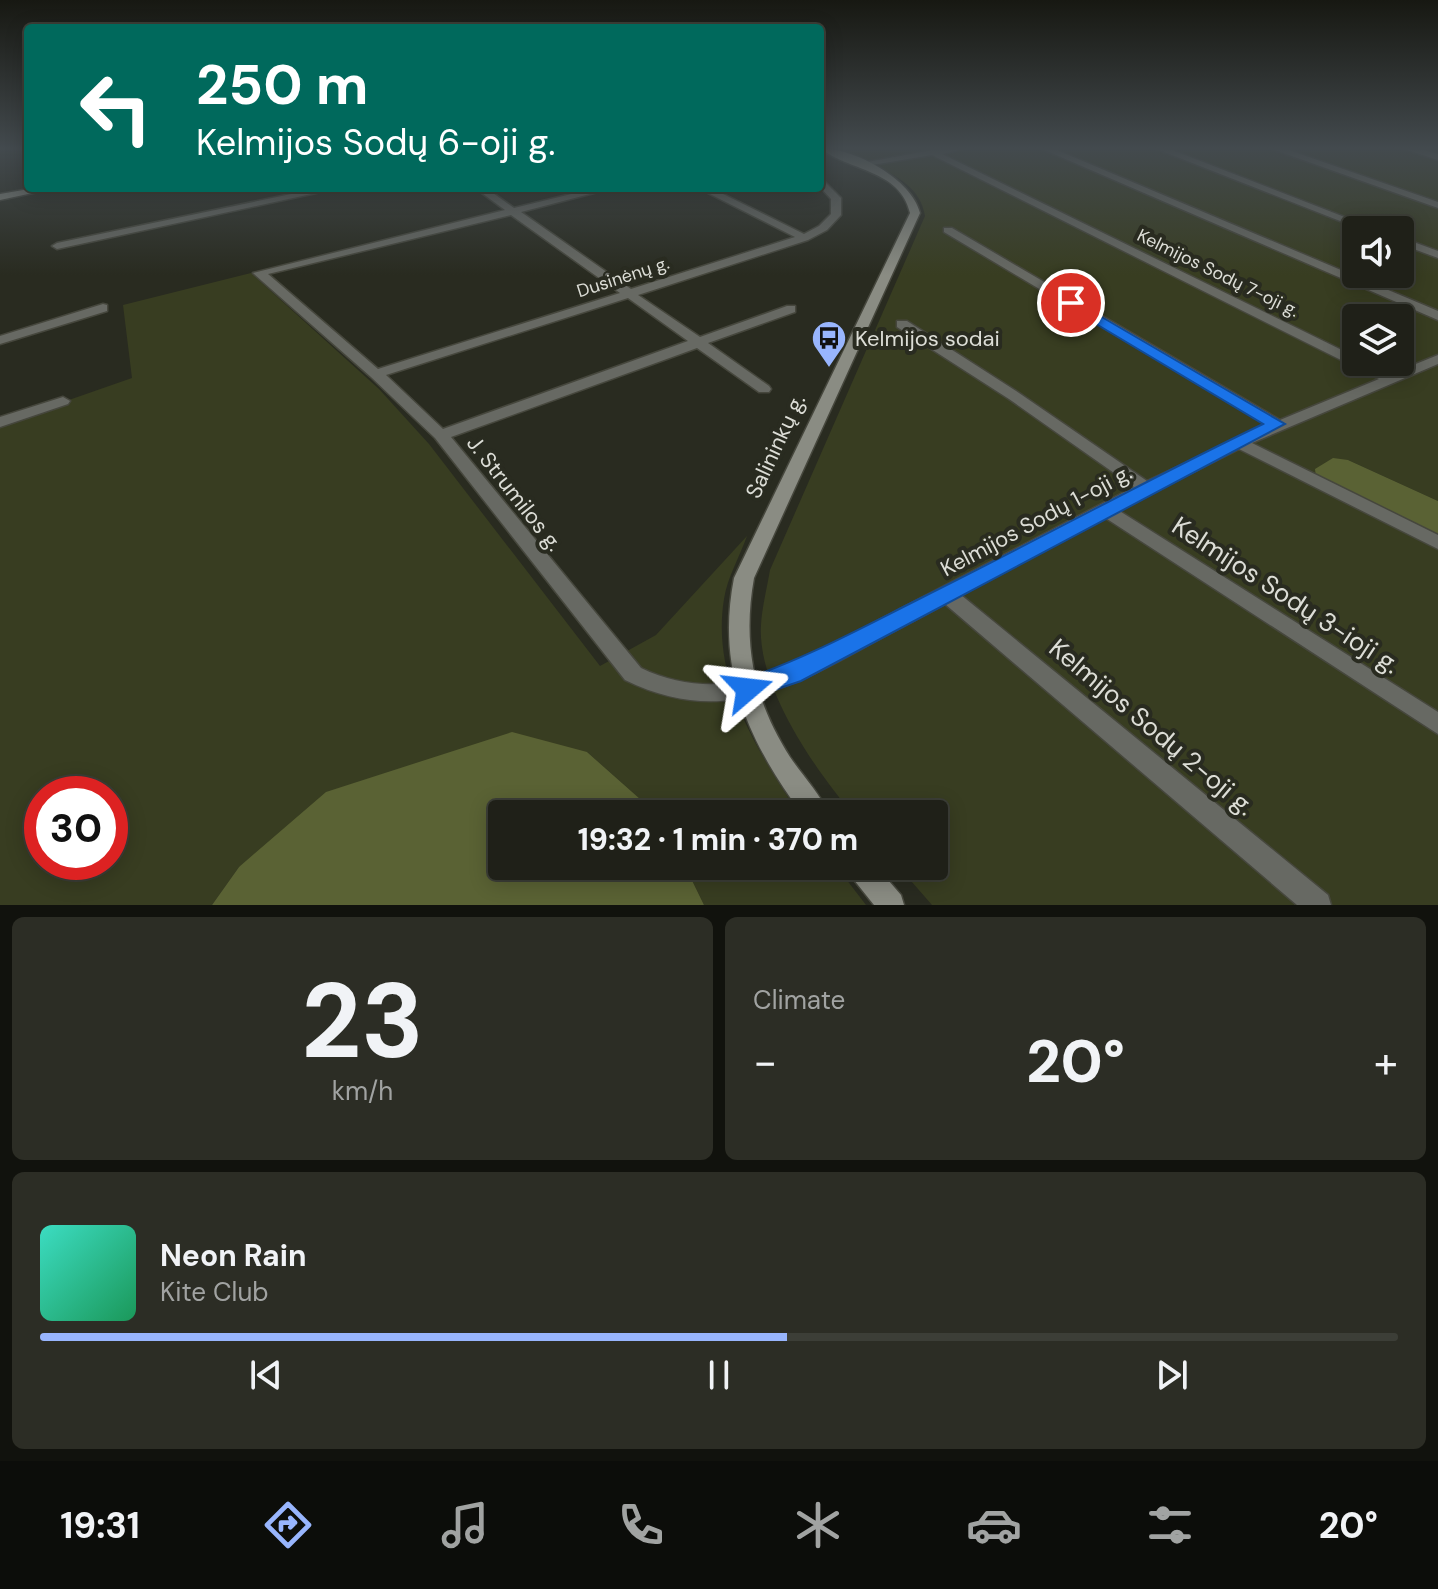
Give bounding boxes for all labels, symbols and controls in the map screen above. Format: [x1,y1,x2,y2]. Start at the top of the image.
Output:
text: 250 m [196,48,368,121]
icon: left [64,56,168,160]
text: Kelmijos Sodų 6-oji g. [196,119,555,166]
map controls [1342,216,1414,376]
button: sound [1342,216,1414,288]
street label: Kelmijos Sodų 7-oji g. [1133,223,1303,323]
street label: Dusinėnų g. [574,251,672,303]
pin [1037,269,1105,337]
icon: arrive [1049,281,1093,325]
button: layers [1342,304,1414,376]
bus stop icon: Kelmijos sodai [810,319,848,369]
place label: Kelmijos sodai [855,324,1000,353]
street label: Salininkų g. [739,389,812,503]
street label: J. Strumilos g. [460,429,569,557]
street label: Kelmijos Sodų 1-oji g. [936,458,1137,583]
street label: Kelmijos Sodų 3-ioji g. [1166,509,1406,681]
street label: Kelmijos Sodų 2-oji g. [1042,631,1262,823]
position arrow [706,647,790,731]
speed limit sign: 30 [24,776,128,880]
text: 19:32 · 1 min · 370 m [578,820,858,859]
text: 23 [301,954,424,1089]
text: Climate [753,983,845,1017]
text: 20° [1026,1022,1125,1101]
text: − [753,1033,777,1091]
text: + [1374,1033,1398,1091]
text: km/h [332,1074,393,1108]
text: Neon Rain [160,1236,306,1275]
text: Kite Club [160,1275,269,1309]
icon: previous [244,1353,288,1397]
icon: pause [697,1353,741,1397]
icon: next [1150,1353,1194,1397]
icon: directions [260,1497,316,1553]
icon: music [437,1497,493,1553]
icon: phone [613,1497,669,1553]
icon: climate [790,1497,846,1553]
icon: car [966,1497,1022,1553]
icon: filters [1142,1497,1198,1553]
text: 19:31 [60,1502,140,1549]
text: 20° [1319,1502,1378,1549]

